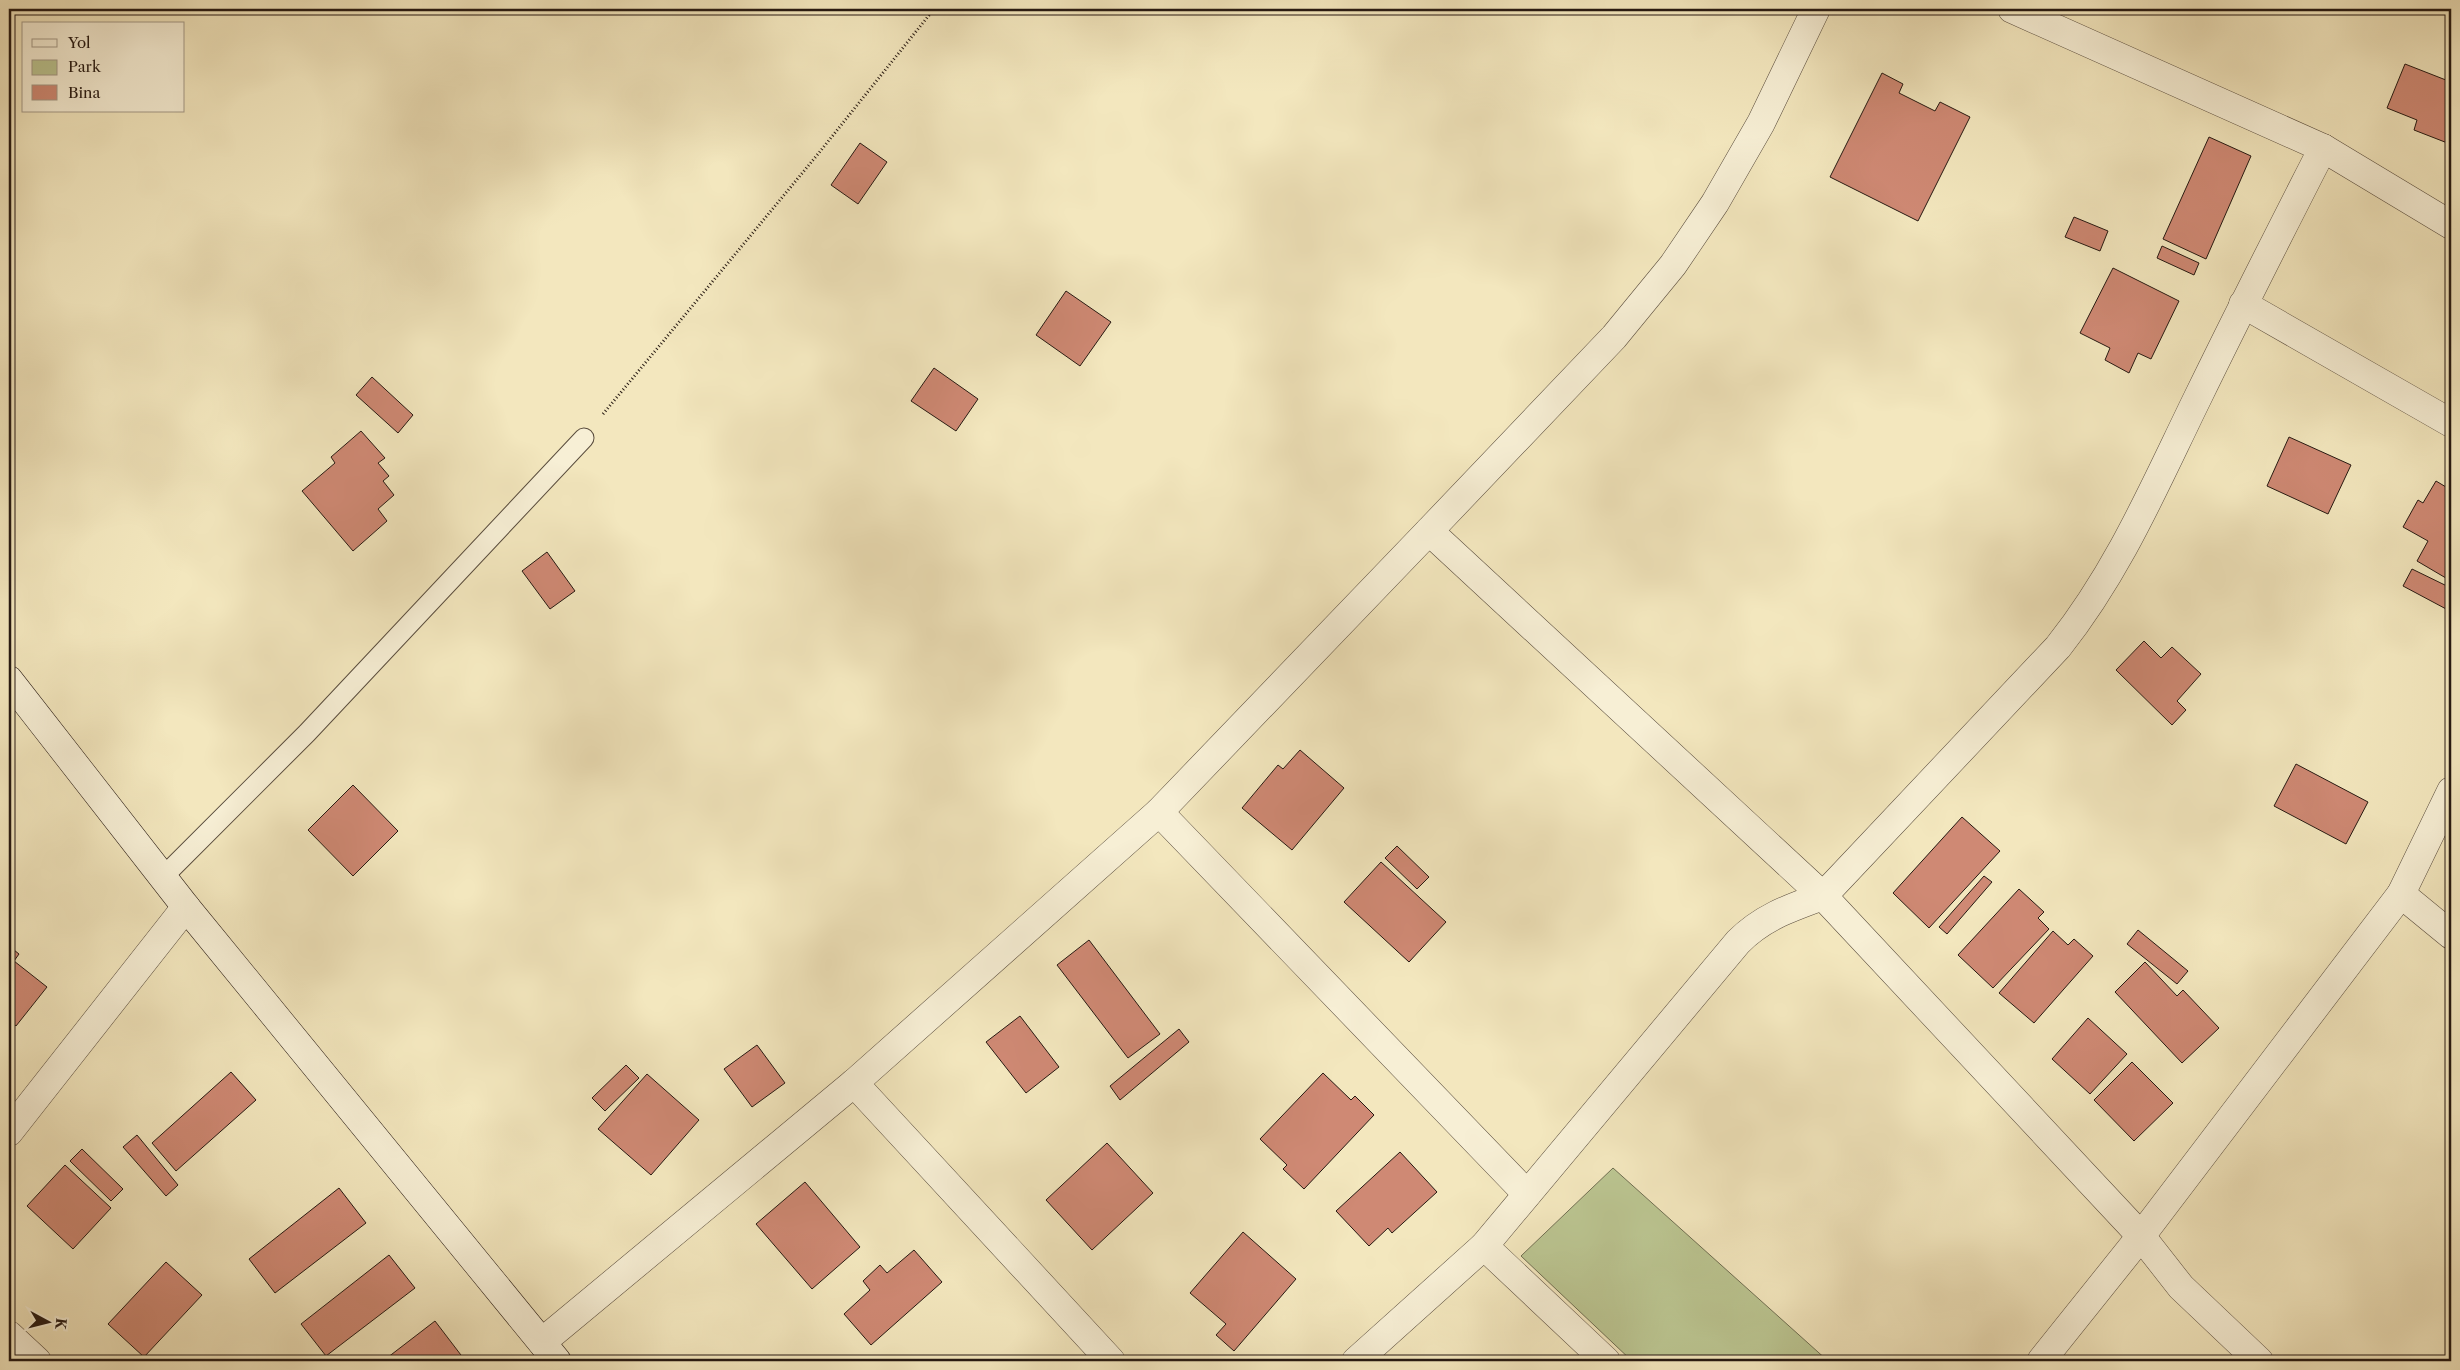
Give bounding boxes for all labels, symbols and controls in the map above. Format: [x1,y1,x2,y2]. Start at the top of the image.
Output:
legend [22,22,185,112]
text: Yol [67,33,91,52]
text: Park [68,57,102,76]
text: Bina [68,83,100,102]
north arrow [22,1298,72,1348]
text: K [51,1317,71,1331]

